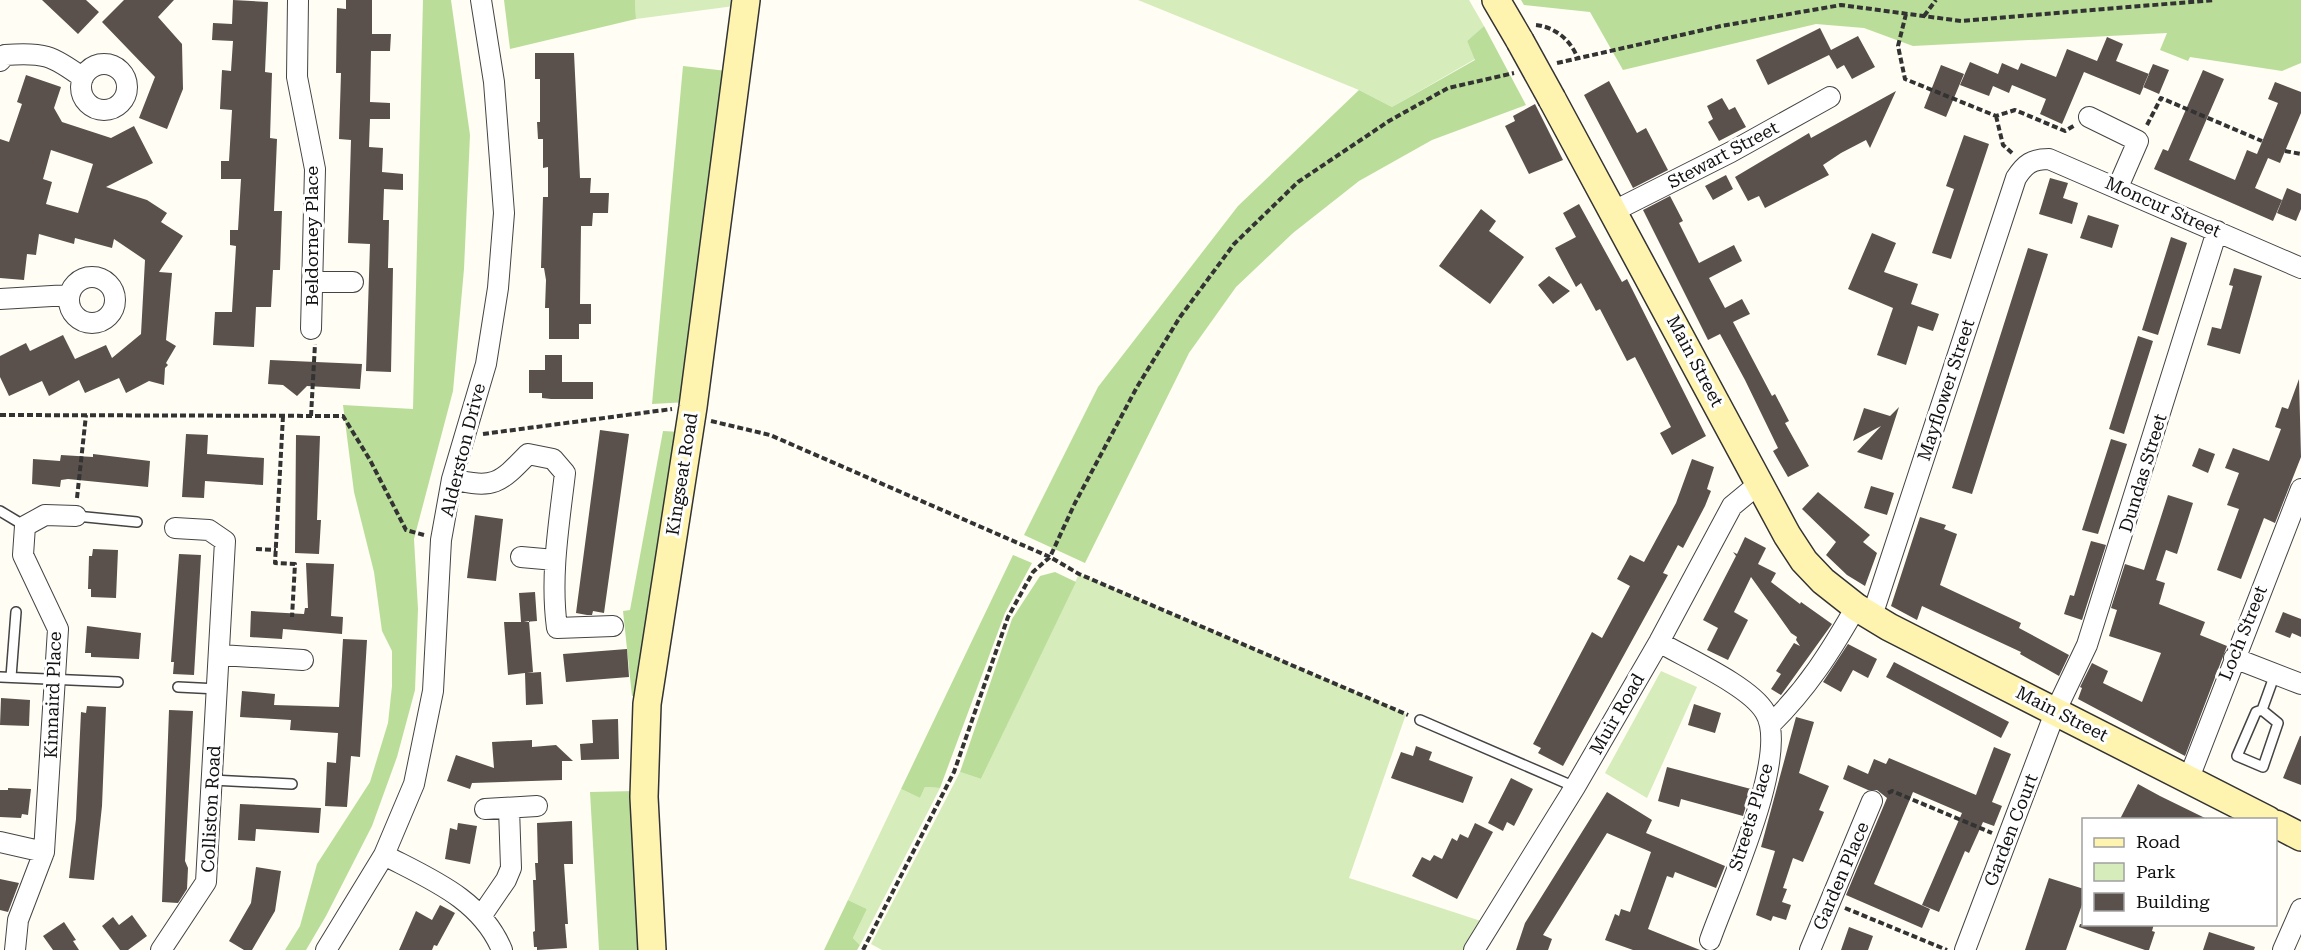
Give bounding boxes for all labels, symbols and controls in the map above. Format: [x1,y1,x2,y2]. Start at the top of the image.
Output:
street label: Stewart Street [1664,116,1782,193]
street label: Beldorney Place [301,166,322,306]
street label: Moncur Street [2102,172,2225,242]
street label: Main Street [1663,312,1728,410]
street label: Mayflower Street [1913,316,1978,463]
street label: Alderston Drive [436,381,489,519]
street label: Kingseat Road [661,411,702,537]
street label: Dundas Street [2115,411,2171,535]
street label: Loch Street [2214,582,2271,683]
street label: Kinnaird Place [40,631,65,759]
street label: Muir Road [1585,669,1648,758]
street label: Main Street [2013,681,2112,746]
street label: Colliston Road [197,744,224,873]
street label: Streets Place [1724,760,1777,873]
street label: Garden Court [1979,770,2042,889]
legend [2082,818,2277,926]
street label: Garden Place [1808,819,1873,933]
text: Road [2136,831,2181,852]
text: Park [2136,861,2176,882]
text: Building [2136,891,2210,912]

